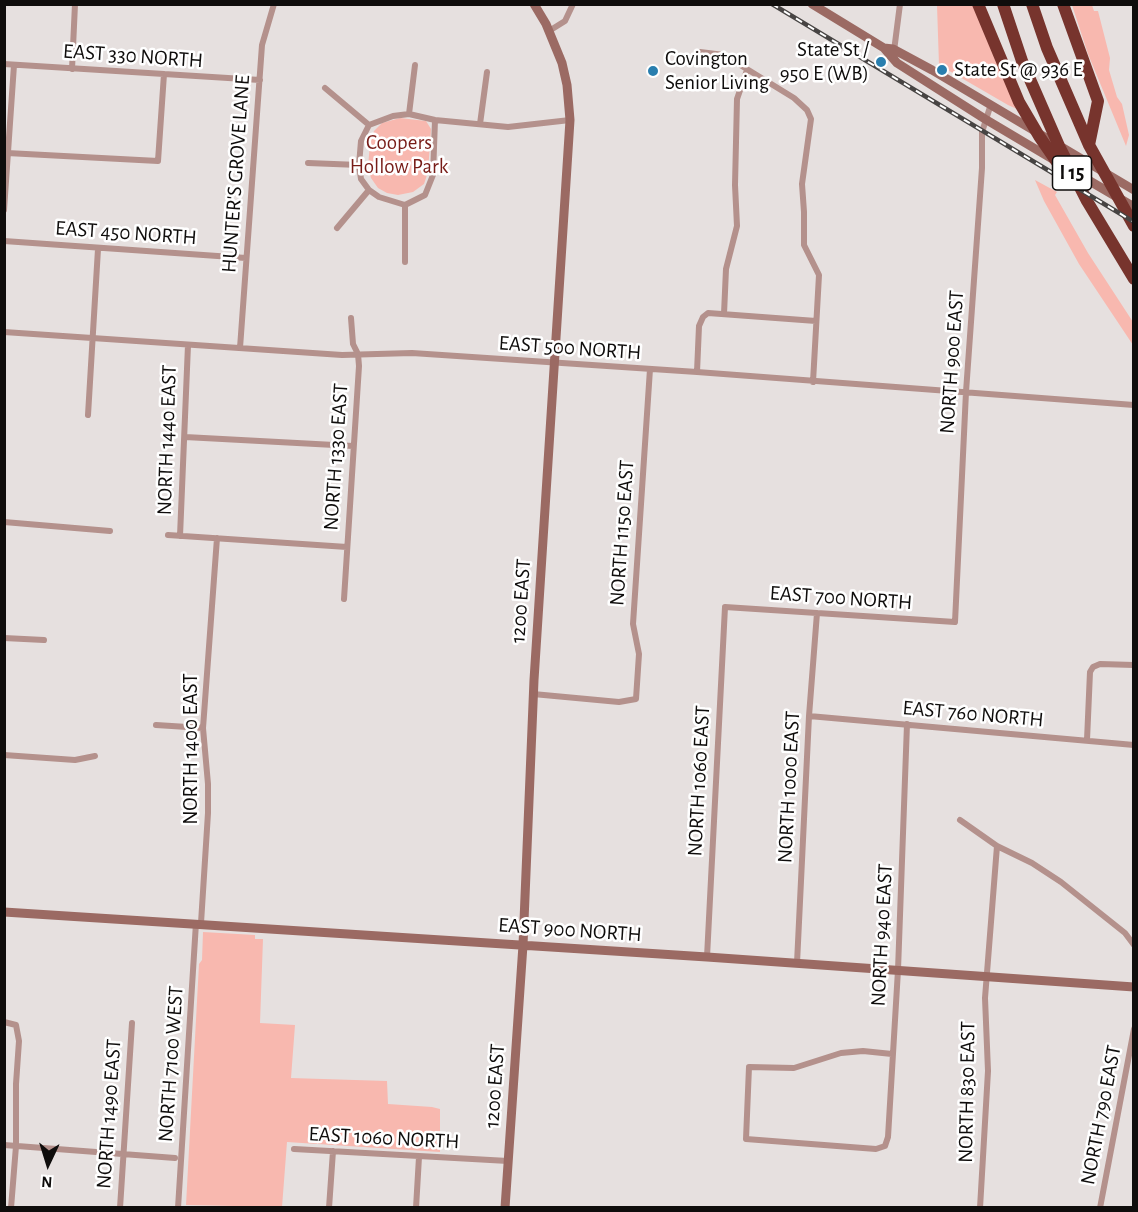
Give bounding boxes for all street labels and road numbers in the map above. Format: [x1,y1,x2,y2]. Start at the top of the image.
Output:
street label: EAST 330 NORTH [62,39,204,73]
street label: HUNTER'S GROVE LANE [217,74,255,274]
road number: I 15 [1052,156,1092,190]
street label: EAST 450 NORTH [54,215,198,251]
street label: NORTH 900 EAST [934,289,970,435]
street label: EAST 500 NORTH [498,330,642,366]
street label: NORTH 1440 EAST [152,364,182,516]
street label: NORTH 1330 EAST [318,383,354,531]
street label: NORTH 1150 EAST [604,459,640,607]
street label: 1200 EAST [505,558,537,644]
street label: EAST 700 NORTH [769,580,913,616]
street label: NORTH 1400 EAST [178,673,204,825]
street label: EAST 760 NORTH [901,695,1045,733]
street label: NORTH 1060 EAST [682,705,716,857]
street label: NORTH 1000 EAST [772,710,806,864]
street label: NORTH 940 EAST [866,863,898,1007]
street label: EAST 900 NORTH [497,912,643,948]
street label: NORTH 7100 WEST [153,985,189,1143]
street label: NORTH 830 EAST [953,1021,981,1163]
street label: NORTH 1490 EAST [91,1038,127,1190]
street label: 1200 EAST [479,1043,511,1129]
street label: NORTH 790 EAST [1075,1043,1127,1187]
street label: EAST 1060 NORTH [308,1121,460,1155]

